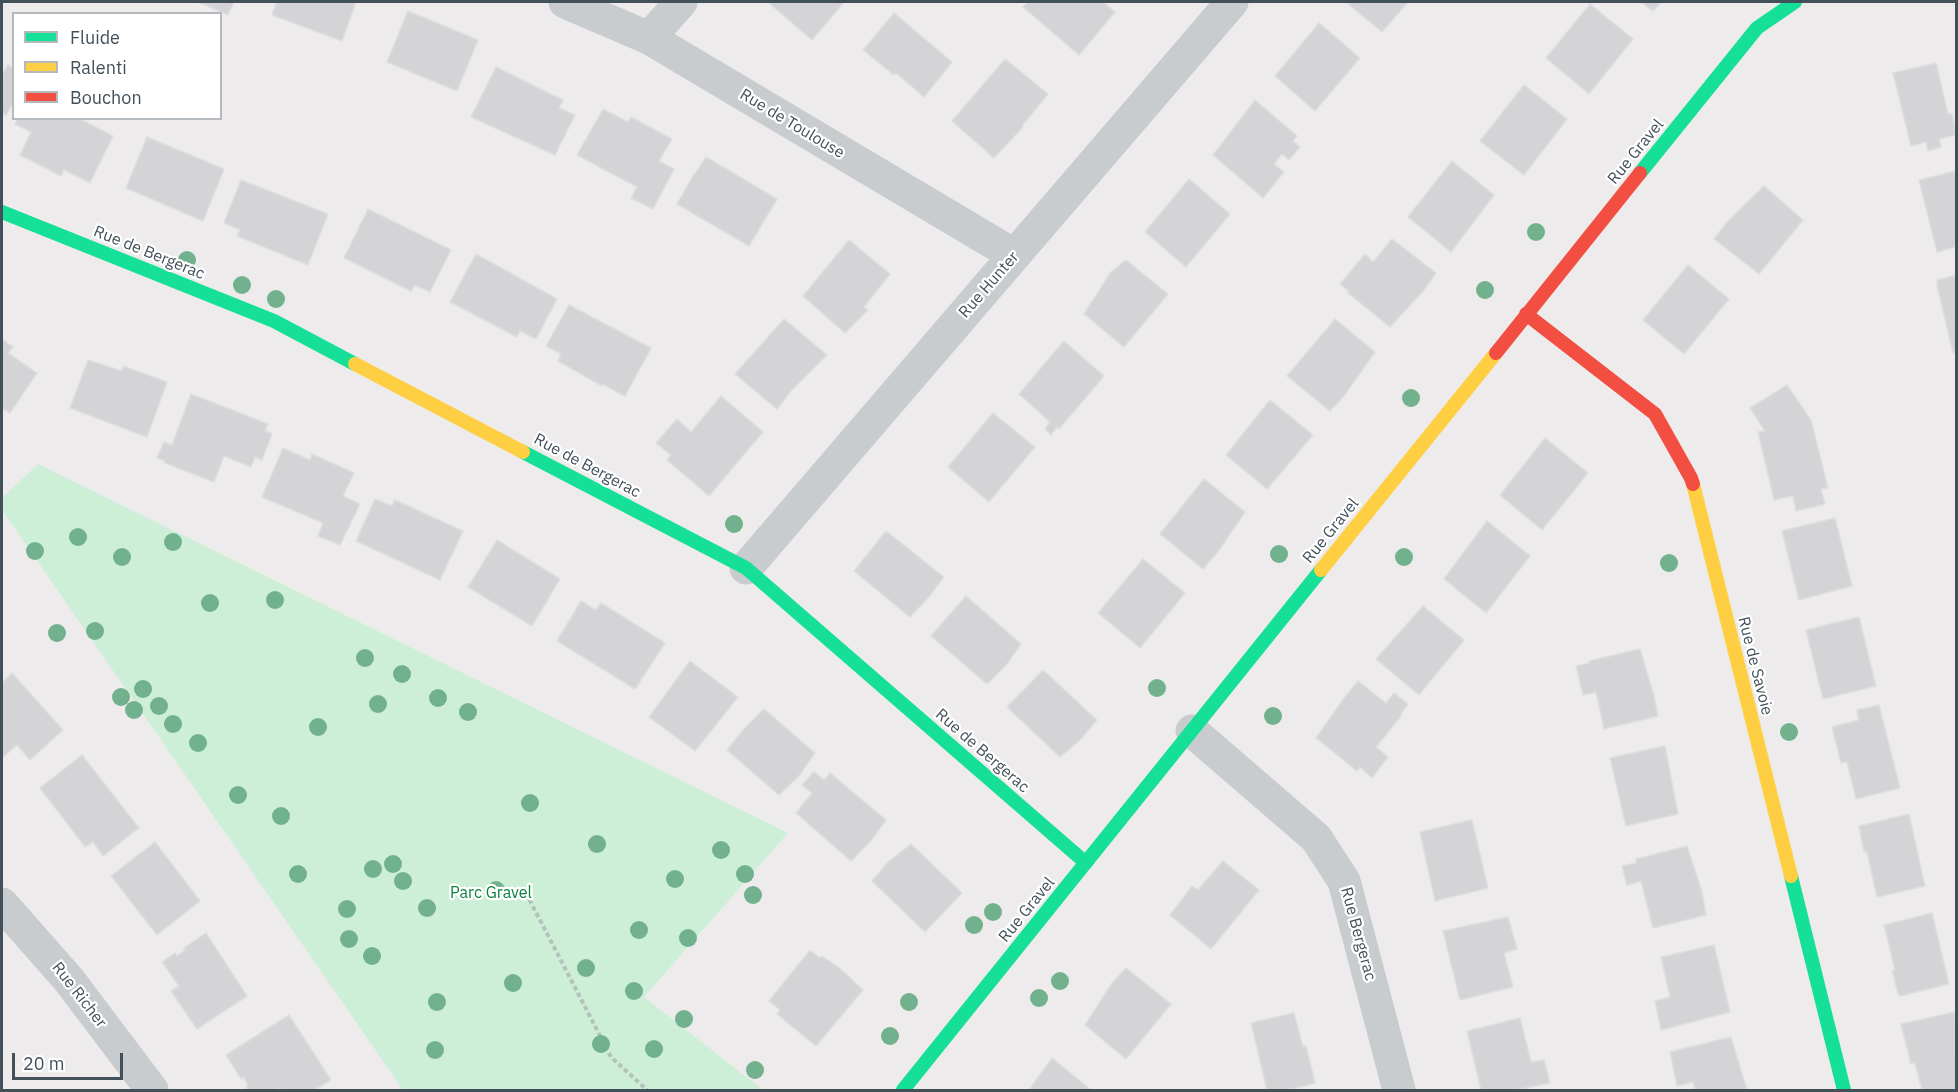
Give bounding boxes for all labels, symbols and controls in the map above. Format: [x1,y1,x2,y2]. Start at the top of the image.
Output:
legend [12,12,222,120]
text: Fluide [70,26,120,49]
text: Ralenti [70,56,127,79]
street label: Rue de Toulouse [736,85,848,163]
text: Bouchon [70,86,142,109]
street label: Rue Gravel [1604,116,1668,188]
street label: Rue de Bergerac [91,222,207,284]
street label: Rue Hunter [955,248,1023,322]
street label: Rue de Bergerac [530,430,644,502]
street label: Rue Gravel [1299,495,1363,567]
street label: Rue de Savoie [1733,615,1777,717]
street label: Rue de Bergerac [931,705,1033,797]
street label: Rue Gravel [995,874,1059,946]
park label: Parc Gravel [450,883,532,903]
street label: Rue Bergerac [1336,885,1380,983]
street label: Rue Richer [47,958,111,1032]
scale bar [15,1041,126,1079]
text: 20 m [23,1052,65,1075]

